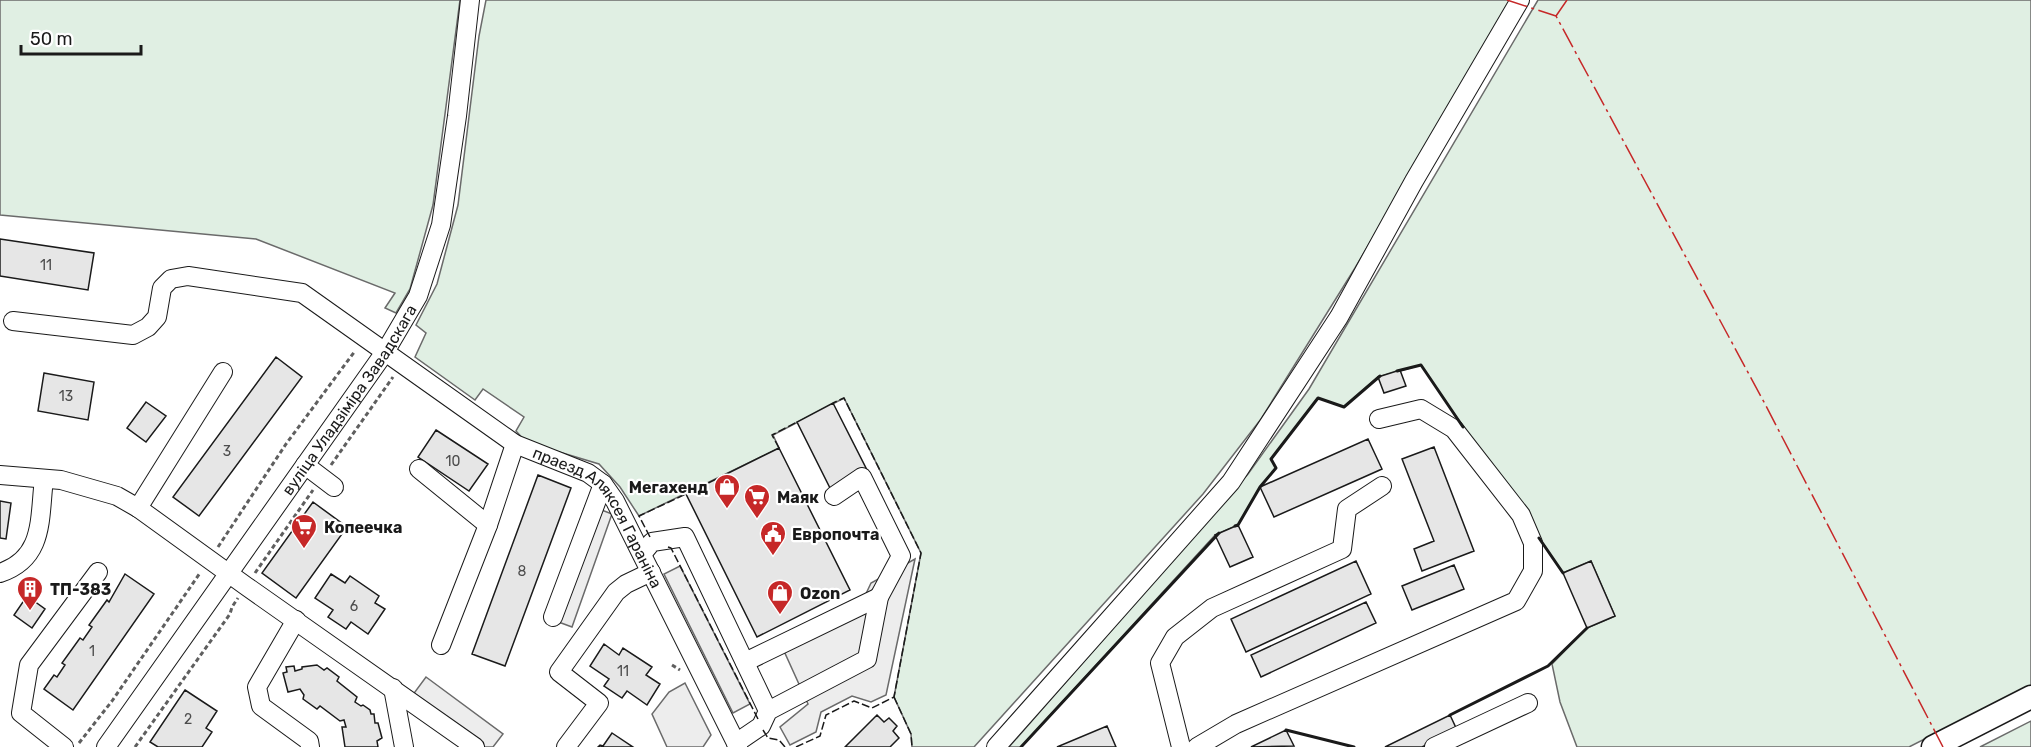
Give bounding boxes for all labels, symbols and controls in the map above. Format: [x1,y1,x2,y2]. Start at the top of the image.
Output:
scale bar [21,18,141,56]
text: 50 m [30,28,73,50]
house number: 11 [40,257,52,274]
street label: вуліца Уладзіміра Завадскага [278,301,421,499]
house number: 13 [59,388,73,405]
house number: 3 [223,443,231,460]
street label: праезд Аляксея Гараніна [530,443,666,591]
house number: 10 [446,453,461,470]
shop icon: Мегахенд [712,472,742,510]
place label: Мегахенд [629,478,708,497]
supermarket icon: Маяк [742,482,772,520]
place label: Маяк [777,488,819,507]
supermarket icon: Копеечка [289,512,319,550]
place label: Копеечка [324,518,402,537]
public building icon: Европочта [758,519,788,557]
place label: Европочта [792,525,880,544]
house number: 8 [518,563,527,580]
building icon: ТП-383 [15,574,45,612]
shop icon: Ozon [765,578,795,616]
place label: ТП-383 [50,580,111,599]
place label: Ozon [800,584,840,603]
house number: 6 [350,598,358,615]
house number: 1 [89,643,95,660]
house number: 11 [617,663,629,680]
house number: 2 [184,711,192,728]

